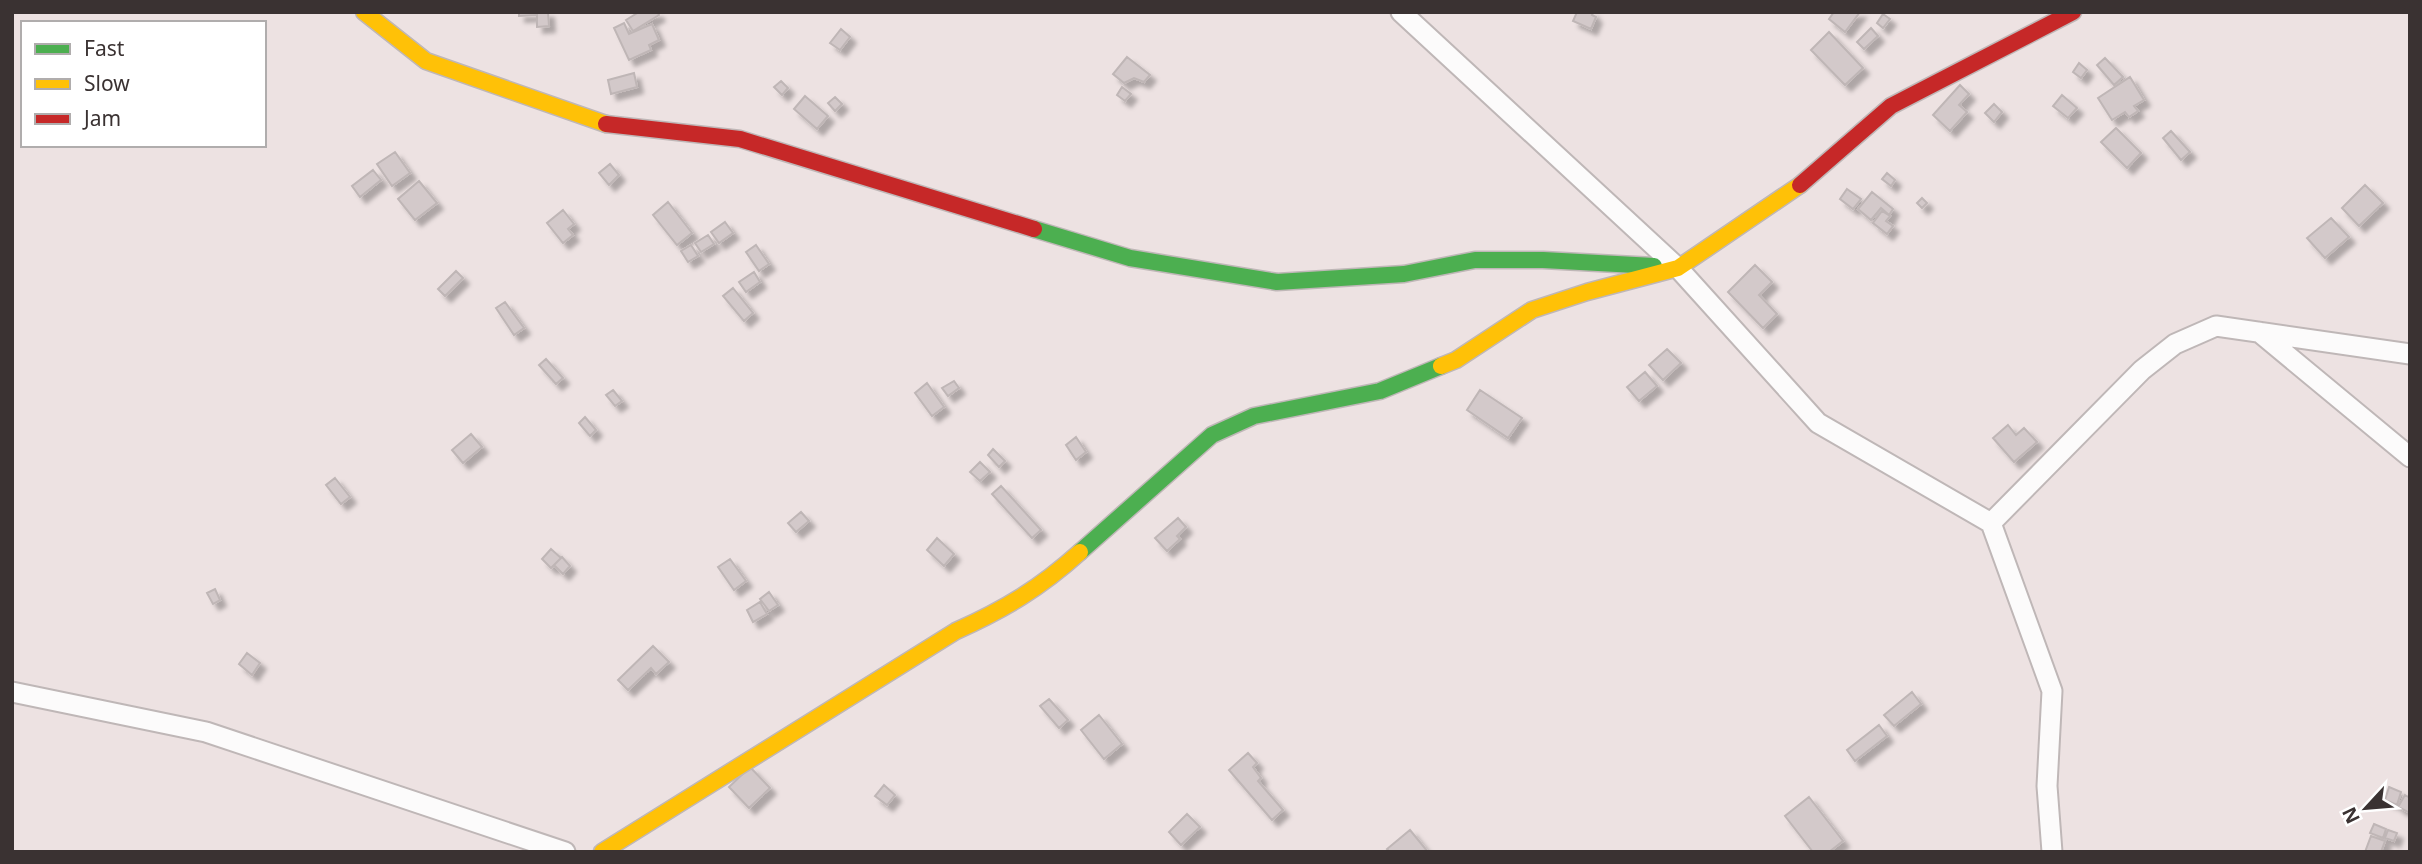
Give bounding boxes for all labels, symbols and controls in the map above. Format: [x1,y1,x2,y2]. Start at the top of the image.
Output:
legend [21,21,266,147]
text: Fast [84,34,125,62]
text: Slow [84,69,130,97]
text: Jam [82,104,121,132]
north arrow [2331,773,2401,843]
text: N [2336,803,2366,828]

